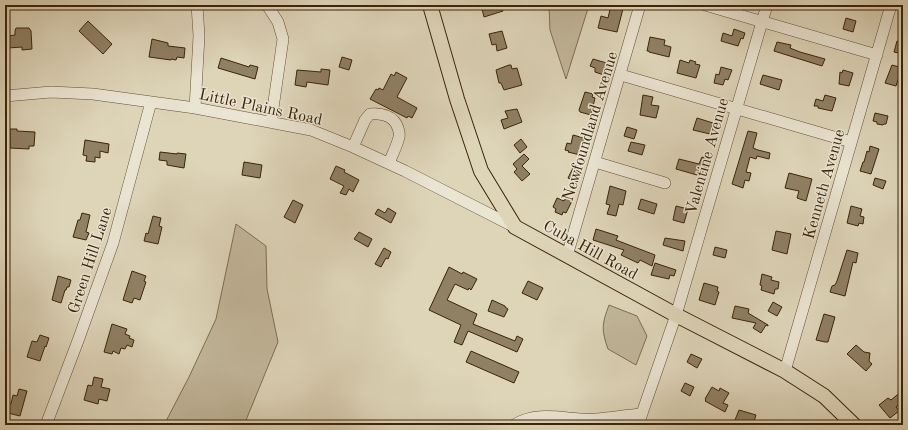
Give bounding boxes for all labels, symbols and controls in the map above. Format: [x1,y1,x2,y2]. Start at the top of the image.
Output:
street label: Newfoundland Avenue [561,50,621,203]
street label: Little Plains Road [198,87,324,129]
street label: Valentine Avenue [684,96,732,217]
street label: Kenneth Avenue [802,128,848,241]
street label: Green Hill Lane [66,206,116,316]
street label: Cuba Hill Road [540,218,640,283]

